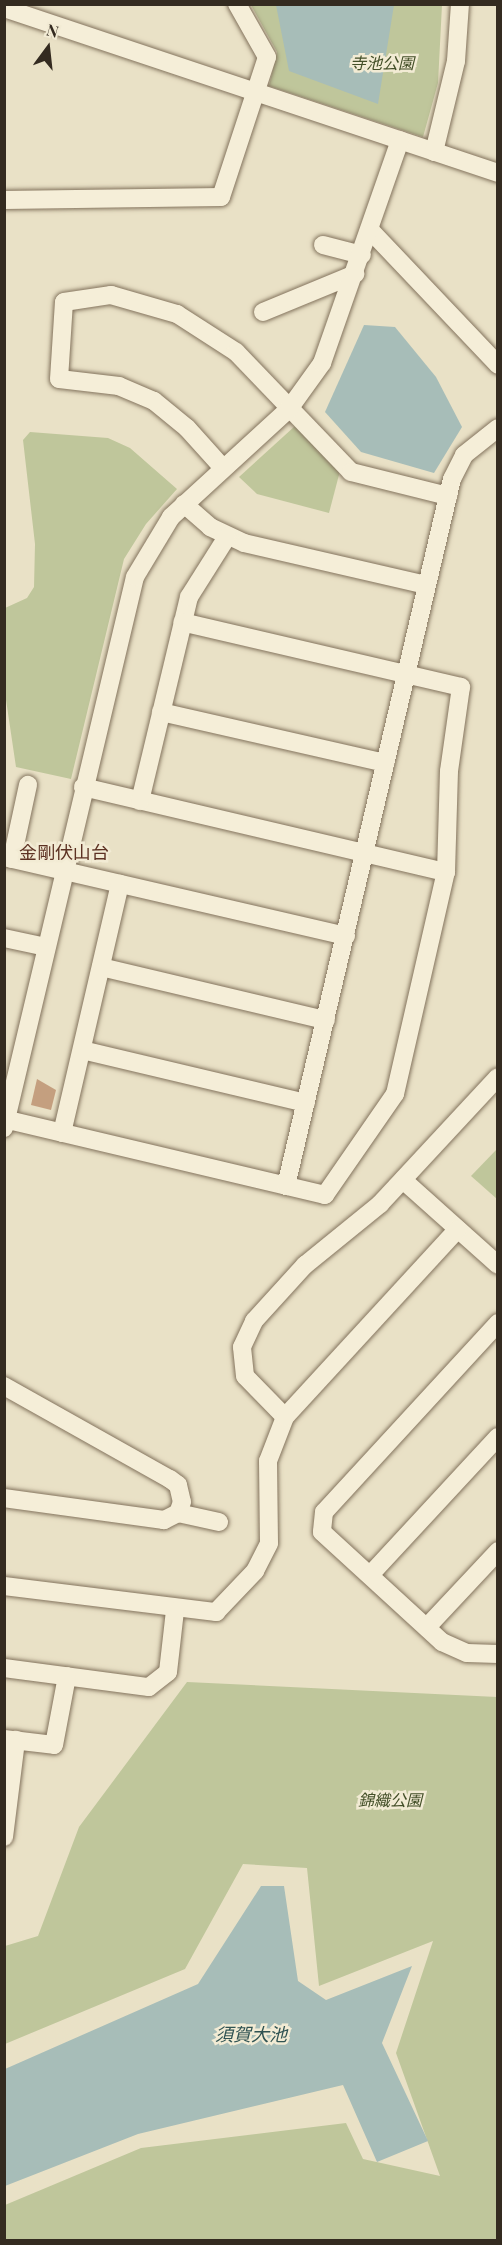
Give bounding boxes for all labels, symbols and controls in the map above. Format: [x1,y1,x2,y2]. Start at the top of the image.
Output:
north arrow [18,18,78,78]
text: N [44,18,61,42]
park label: 寺池公園 [350,53,414,73]
district label: 金剛伏山台 [19,841,109,863]
park label: 錦織公園 [358,1790,422,1810]
water label: 須賀大池 [215,2023,287,2045]

